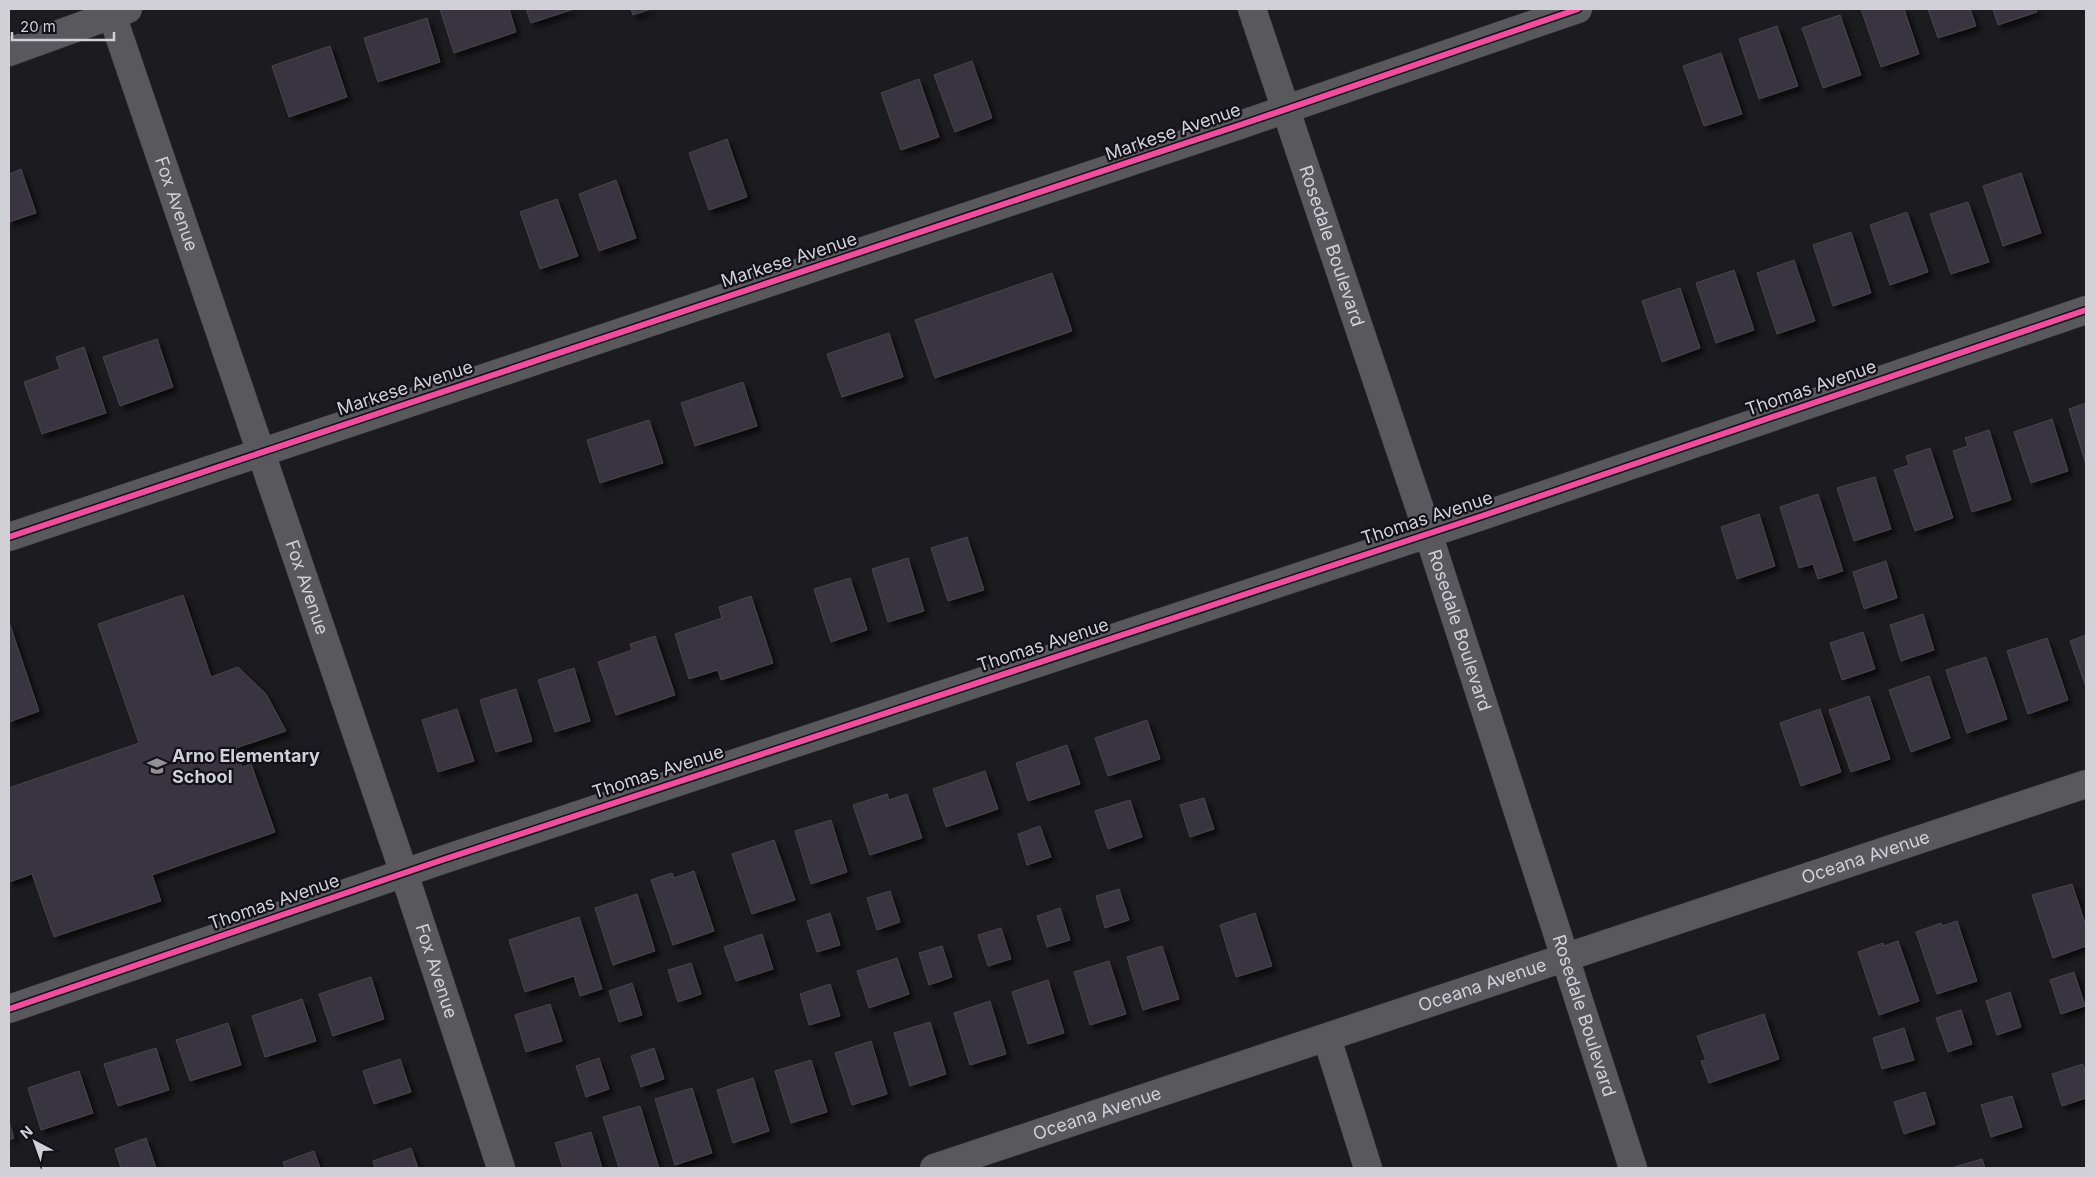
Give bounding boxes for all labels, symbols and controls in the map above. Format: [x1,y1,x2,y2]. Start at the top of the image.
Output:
scale bar [12,10,115,42]
text: 20 m [20,17,56,36]
street label: Markese Avenue [1102,99,1243,165]
street label: Fox Avenue [151,154,203,254]
street label: Rosedale Boulevard [1295,163,1369,329]
street label: Markese Avenue [718,228,859,291]
street label: Thomas Avenue [1743,355,1879,420]
street label: Markese Avenue [334,356,475,419]
street label: Thomas Avenue [1359,486,1495,549]
street label: Fox Avenue [281,537,333,637]
street label: Rosedale Boulevard [1424,547,1496,714]
street label: Thomas Avenue [975,613,1111,676]
street label: Thomas Avenue [590,740,726,803]
place label: Arno Elementary School [172,745,320,787]
school or university icon: Arno Elementary School [146,755,168,777]
street label: Oceana Avenue [1799,826,1932,888]
street label: Thomas Avenue [206,869,342,934]
street label: Fox Avenue [411,921,462,1021]
street label: Rosedale Boulevard [1548,932,1620,1099]
street label: Oceana Avenue [1415,954,1549,1016]
street label: Oceana Avenue [1030,1082,1164,1144]
north arrow [10,1117,60,1167]
text: N [17,1122,36,1142]

